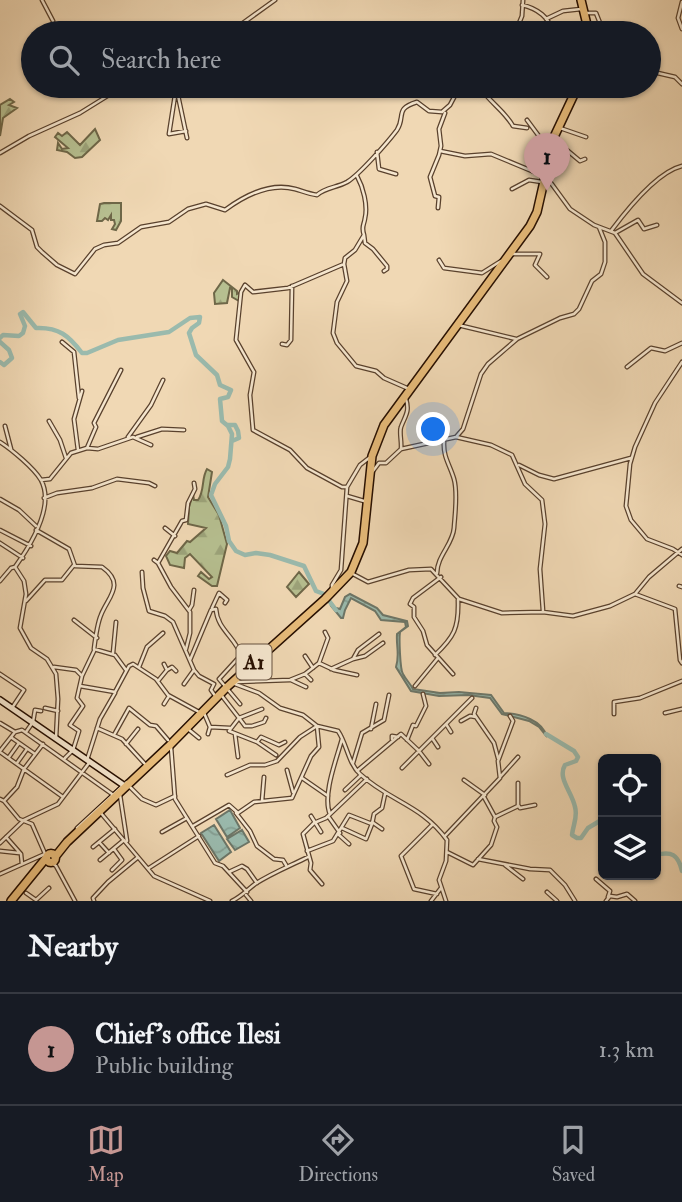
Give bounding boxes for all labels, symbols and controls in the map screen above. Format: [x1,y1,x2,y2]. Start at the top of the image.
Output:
search box [21,21,661,98]
icon: search [45,41,83,79]
text: Search here [101,44,221,76]
pin: 1 [524,133,570,191]
your location [416,412,450,446]
road number: A1 [236,644,272,680]
map controls [598,754,661,880]
button: locate [598,754,661,817]
button: layers [598,817,661,880]
text: Nearby [28,928,118,965]
text: Chief's office Ilesi [95,1019,281,1051]
text: 1 [47,1035,55,1064]
text: 1.3 km [599,1035,654,1064]
text: Public building [95,1051,233,1080]
tab: Map [87,1121,125,1187]
tab: Directions [298,1121,378,1187]
tab: Saved [552,1121,595,1187]

